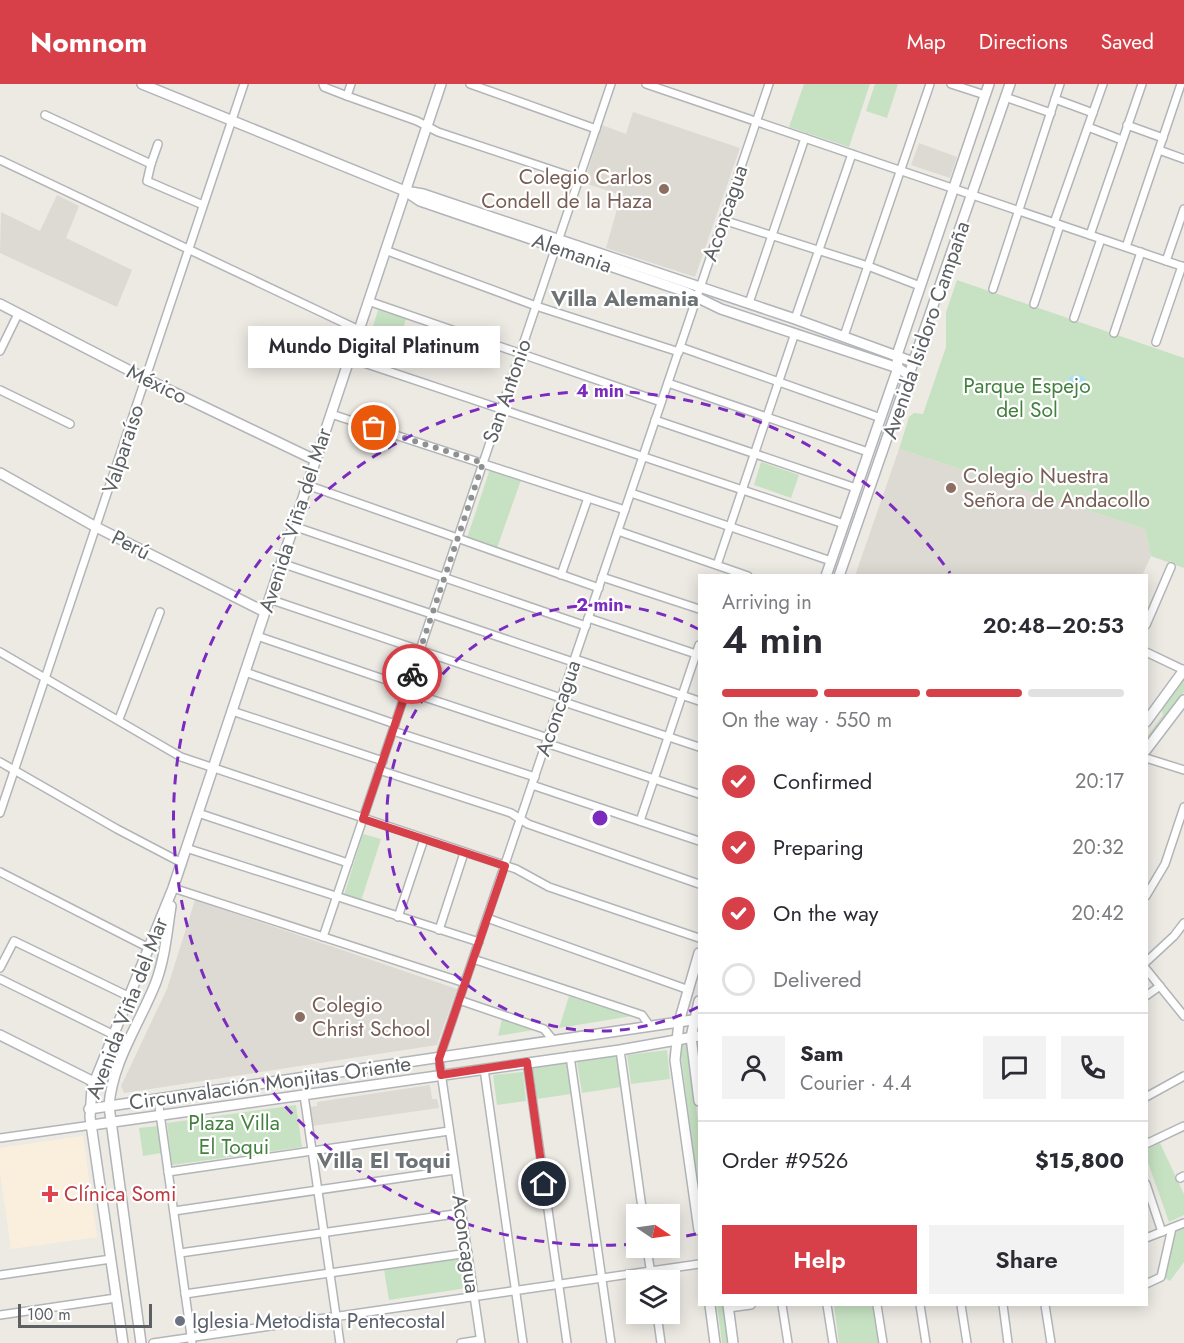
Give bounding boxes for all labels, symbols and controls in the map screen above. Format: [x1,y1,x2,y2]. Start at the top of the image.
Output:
text: Nomnom [30,22,147,63]
text: Map [907,27,946,57]
text: Directions [979,27,1068,57]
text: Saved [1101,27,1154,57]
street label: Aconcagua [695,161,755,265]
place label: Colegio Carlos Condell de la Haza [481,162,652,216]
marker: Colegio Carlos Condell de la Haza [657,182,671,196]
street label: Avenida Isidoro Campaña [875,217,977,443]
street label: Alemania [528,225,616,281]
district label: Villa Alemania [550,282,699,314]
callout: Mundo Digital Platinum [248,326,500,368]
text: Mundo Digital Platinum [268,332,480,361]
street label: San Antonio [475,335,539,447]
street label: México [122,357,192,411]
park label: Parque Espejo del Sol [963,371,1091,425]
text: 4 min [576,378,624,404]
street label: Valparaíso [95,401,151,497]
pin [348,402,399,453]
icon: bag [357,411,390,444]
street label: Avenida Viña del Mar [251,423,339,616]
place label: Colegio Nuestra Señora de Andacollo [963,461,1150,515]
marker: Colegio Nuestra Señora de Andacollo [944,481,958,495]
street label: Perú [106,523,156,567]
text: Arriving in [722,588,812,617]
text: 2 min [576,592,624,618]
text: 20:48–20:53 [983,609,1124,641]
text: 4 min [722,611,823,668]
courier [382,644,442,704]
street label: Aconcagua [528,656,588,760]
icon: bike [396,658,429,691]
text: On the way · 550 m [722,706,892,735]
icon: check [722,765,755,798]
text: Confirmed [773,765,872,797]
text: 20:17 [1075,767,1124,796]
centre of rings [590,808,610,828]
icon: check [722,831,755,864]
text: Preparing [773,831,864,863]
text: 20:32 [1072,833,1124,862]
icon: check [722,897,755,930]
text: On the way [773,897,878,929]
text: 20:42 [1072,899,1124,928]
street label: Avenida Viña del Mar [79,912,176,1103]
text: Delivered [773,963,862,995]
place label: Colegio Christ School [312,990,430,1044]
marker: Colegio Christ School [293,1010,307,1024]
button: person [722,1036,785,1099]
button: chat [983,1036,1046,1099]
button: phone [1061,1036,1124,1099]
text: Sam [800,1037,844,1069]
street label: Circunvalación Monjitas Oriente [127,1048,413,1118]
text: Courier · 4.4 [800,1069,912,1098]
park label: Plaza Villa El Toqui [188,1108,280,1162]
district label: Villa El Toqui [316,1144,451,1176]
text: Order #9526 [722,1144,849,1176]
text: $15,800 [1035,1144,1124,1176]
pin [518,1158,569,1209]
icon: home [527,1167,560,1200]
place label: Clínica Somi [64,1179,176,1209]
marker: Clínica Somi [41,1185,59,1203]
street label: Aconcagua [444,1193,488,1295]
north arrow [626,1204,680,1258]
map controls [626,1204,680,1324]
button: Help [722,1225,917,1294]
button: Share [929,1225,1124,1294]
button: layers [626,1270,680,1324]
scale bar [18,1301,152,1328]
text: 100 m [27,1303,71,1326]
place label: Iglesia Metodista Pentecostal [192,1306,445,1336]
marker: Iglesia Metodista Pentecostal [173,1314,187,1328]

